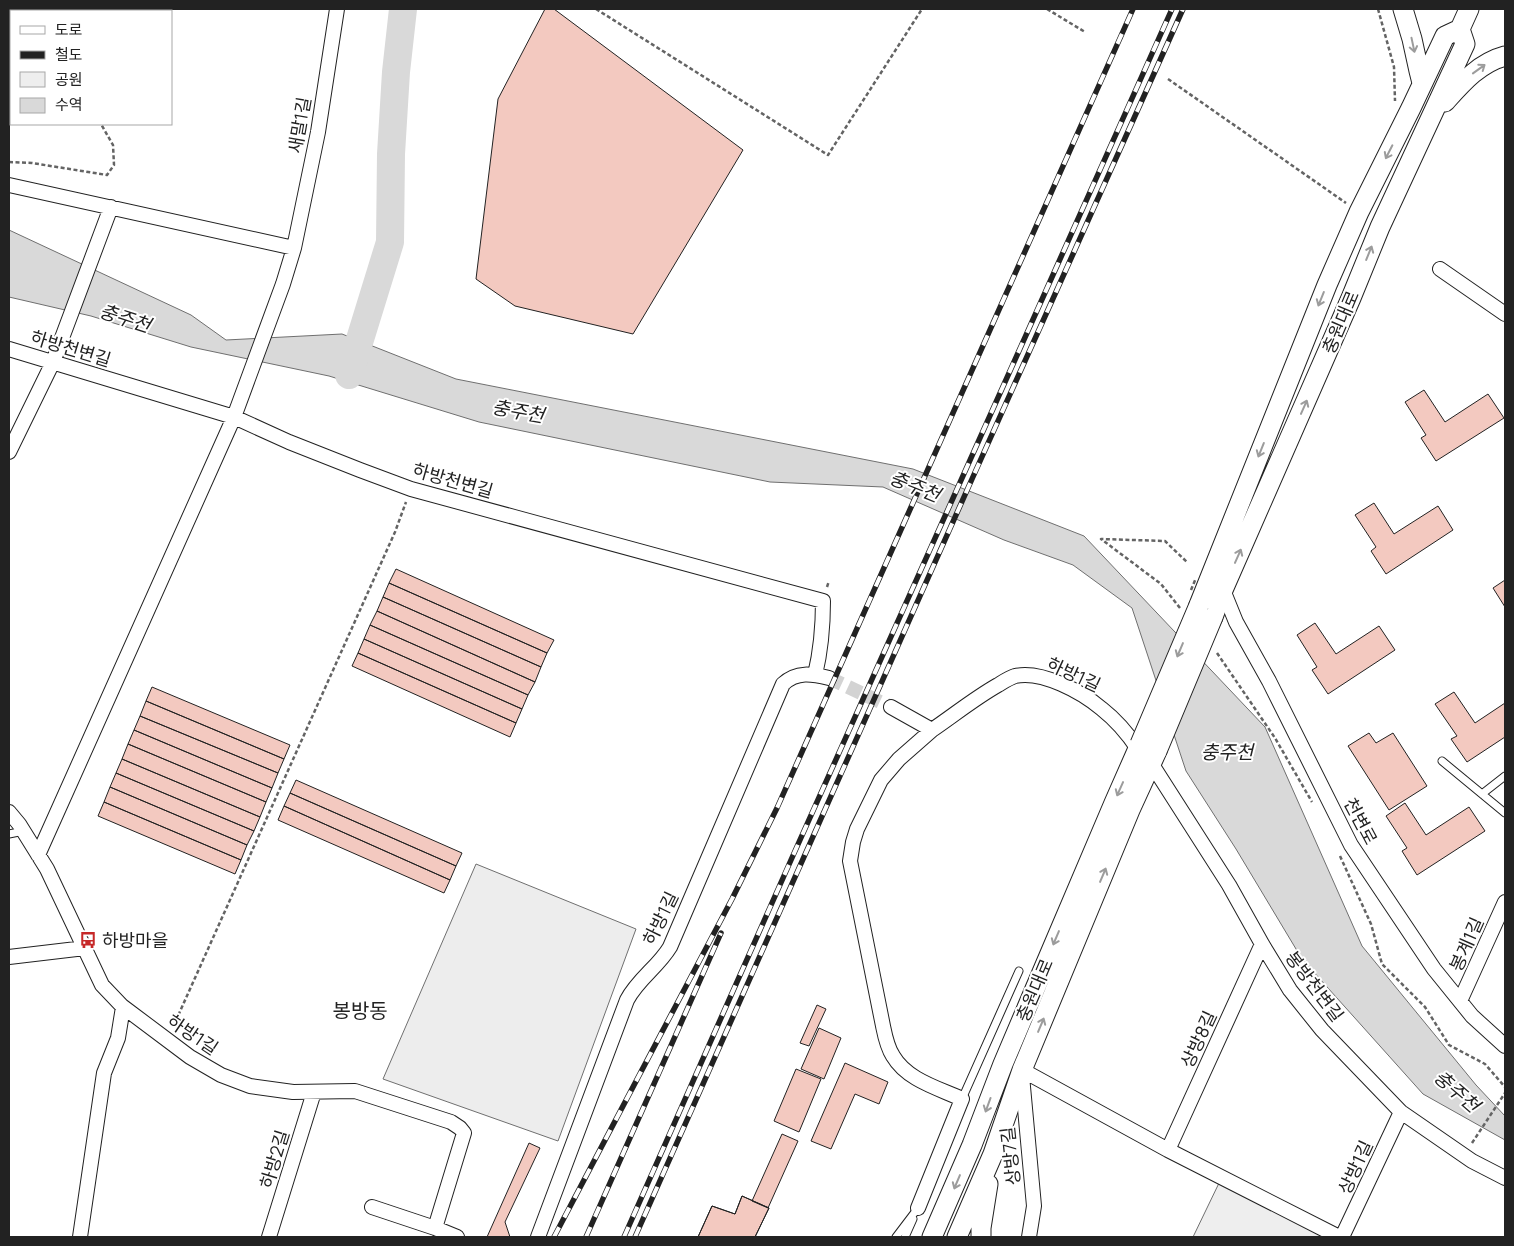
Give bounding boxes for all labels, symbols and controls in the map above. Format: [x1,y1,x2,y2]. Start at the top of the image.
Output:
legend [10,10,172,125]
text: 도로 [55,19,83,40]
one-way arrow [1409,37,1419,53]
text: 철도 [55,44,83,65]
one-way arrow [1472,64,1486,74]
text: 공원 [55,69,83,90]
text: 수역 [55,94,83,115]
street label: 새말1길 [282,95,316,155]
one-way arrow [1384,144,1394,159]
one-way arrow [1365,246,1375,261]
street label: 충원대로 [1316,287,1364,357]
one-way arrow [1316,291,1325,306]
water label: 충주천 [96,298,155,339]
street label: 하방천변길 [28,324,114,372]
water label: 충주천 [490,394,548,429]
one-way arrow [1299,400,1309,415]
one-way arrow [1256,442,1265,457]
street label: 하방천변길 [410,457,496,503]
water label: 충주천 [886,464,946,508]
one-way arrow [1234,549,1244,564]
one-way arrow [1175,642,1184,657]
street label: 하방1길 [1043,651,1105,697]
water label: 충주천 [1201,739,1255,765]
one-way arrow [1115,781,1124,796]
street label: 천변로 [1339,793,1383,849]
one-way arrow [1100,868,1109,883]
street label: 하방1길 [637,887,683,949]
street label: 봉계1길 [1444,913,1488,975]
place label: 하방마을 [102,928,168,952]
bus stop icon: 하방마을 [78,930,98,950]
one-way arrow [1051,930,1061,945]
street label: 봉방천변길 [1280,946,1350,1026]
street label: 충원대로 [1010,955,1058,1025]
district label: 봉방동 [332,997,388,1024]
street label: 상방8길 [1174,1007,1222,1071]
street label: 하방1길 [163,1008,223,1060]
one-way arrow [1037,1018,1046,1033]
water label: 충주천 [1429,1064,1486,1119]
one-way arrow [983,1096,992,1112]
street label: 상방7길 [995,1126,1025,1186]
street label: 하방2길 [254,1127,294,1191]
street label: 상방1길 [1332,1136,1378,1198]
one-way arrow [951,1174,961,1189]

